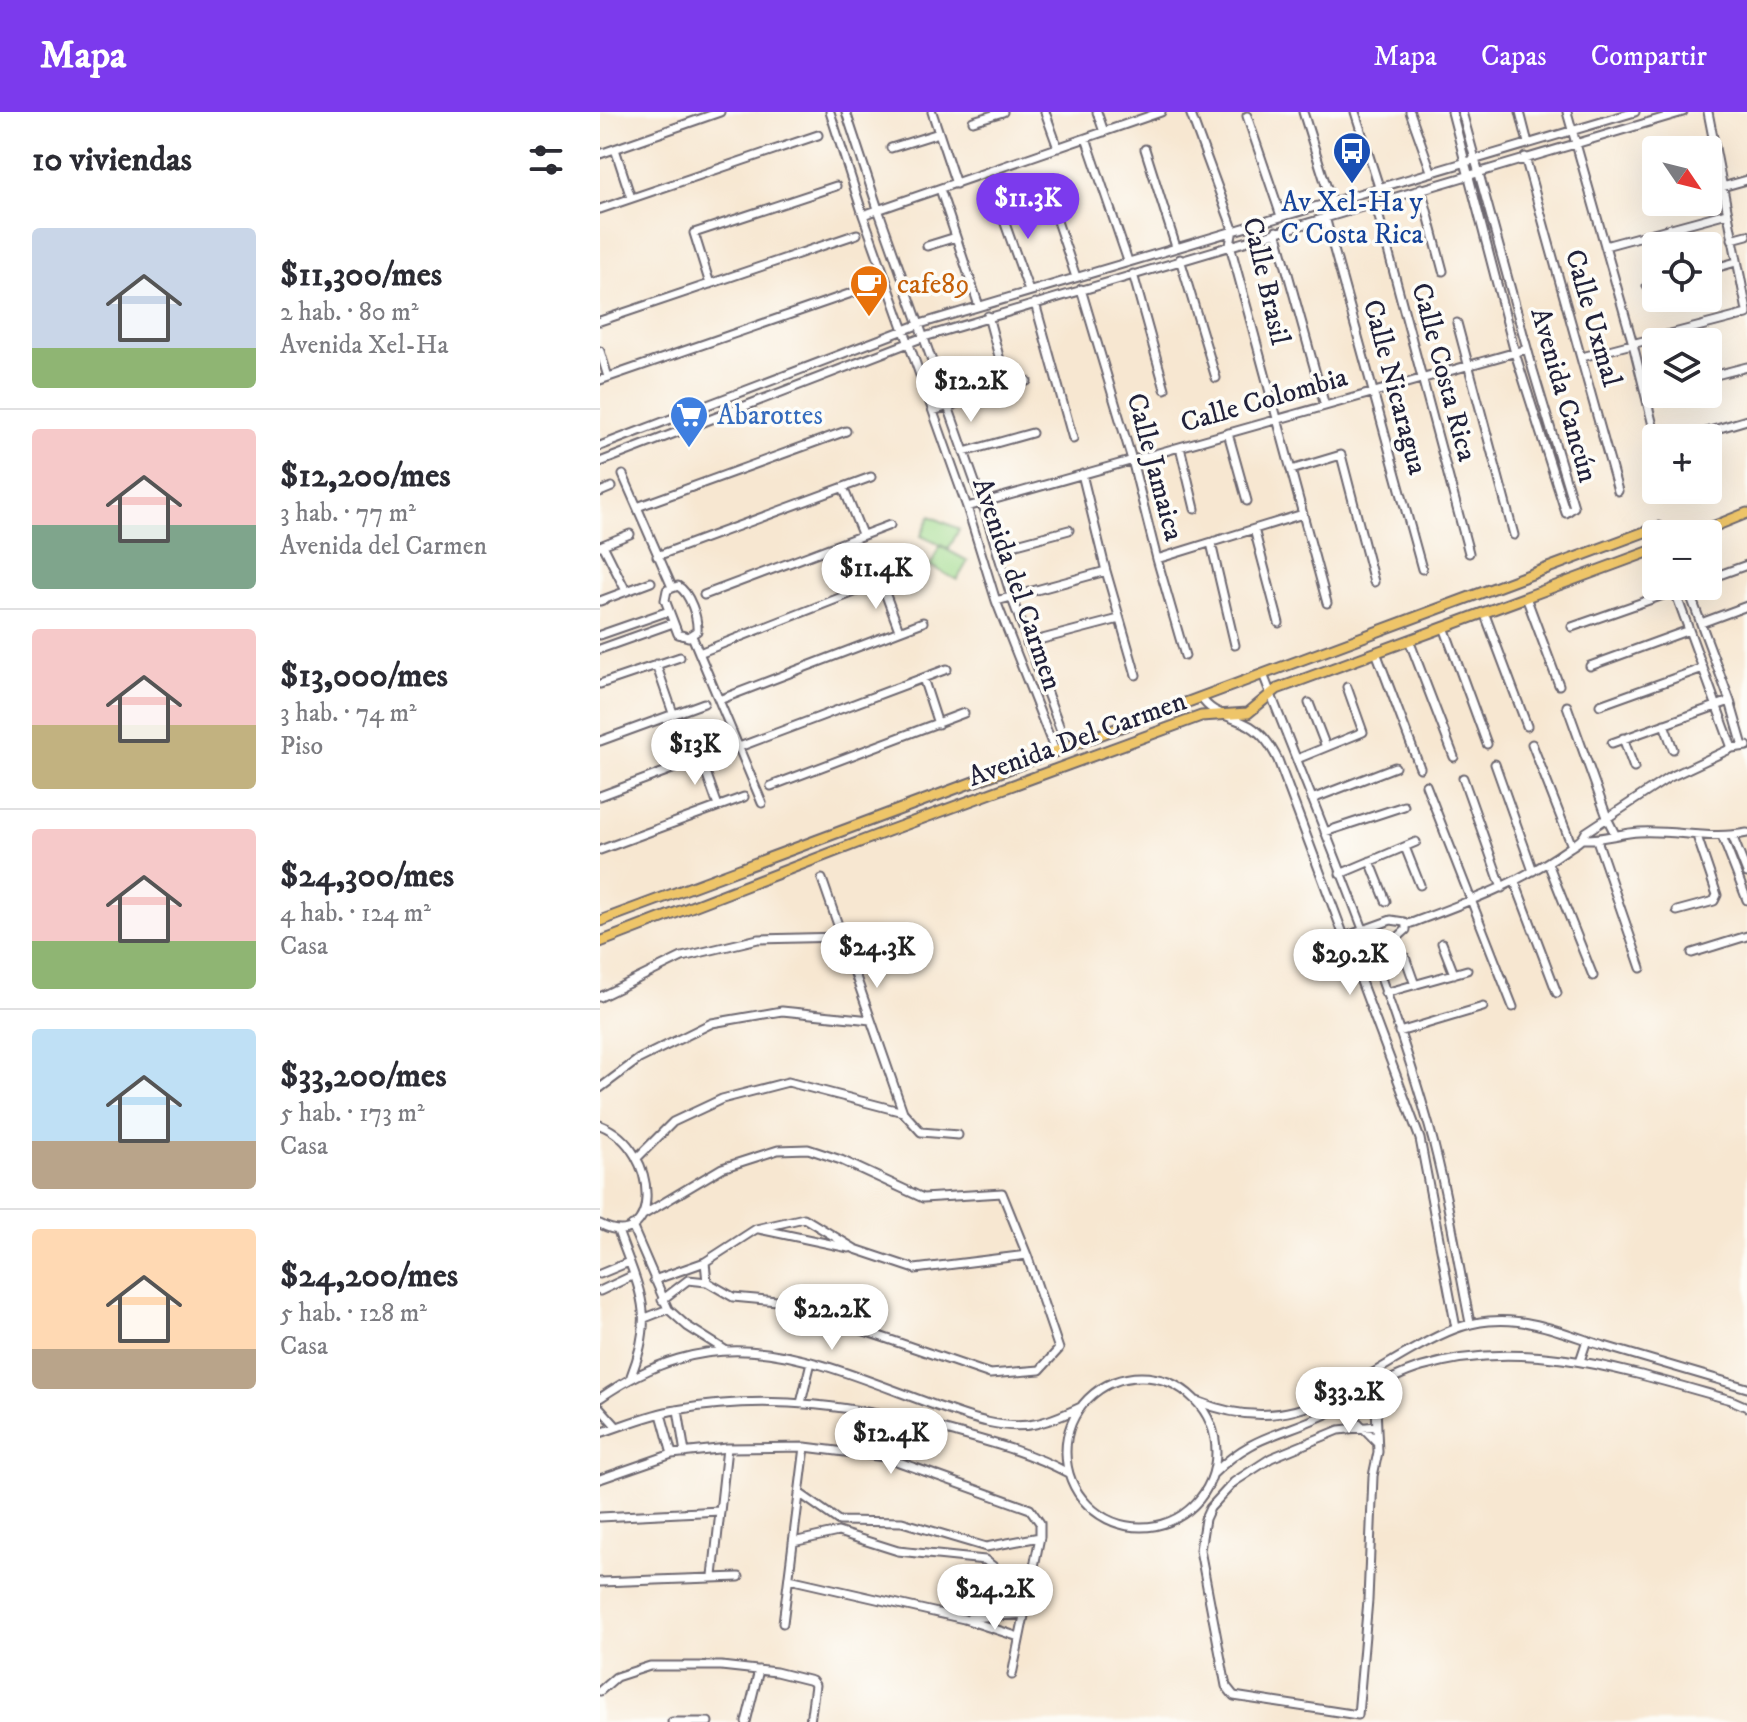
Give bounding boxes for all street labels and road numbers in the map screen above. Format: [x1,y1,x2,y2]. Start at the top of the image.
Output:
street label: Calle Brasil [1234,214,1298,349]
street label: Calle Uxmal [1557,245,1629,391]
street label: Calle Costa Rica [1403,279,1485,465]
street label: Calle Nicaragua [1355,296,1435,478]
street label: Avenida Cancún [1522,304,1606,487]
street label: Calle Colombia [1176,359,1352,441]
street label: Calle Jamaica [1118,389,1192,545]
street label: Avenida del Carmen [964,473,1070,695]
street label: Avenida Del Carmen [963,683,1191,795]

